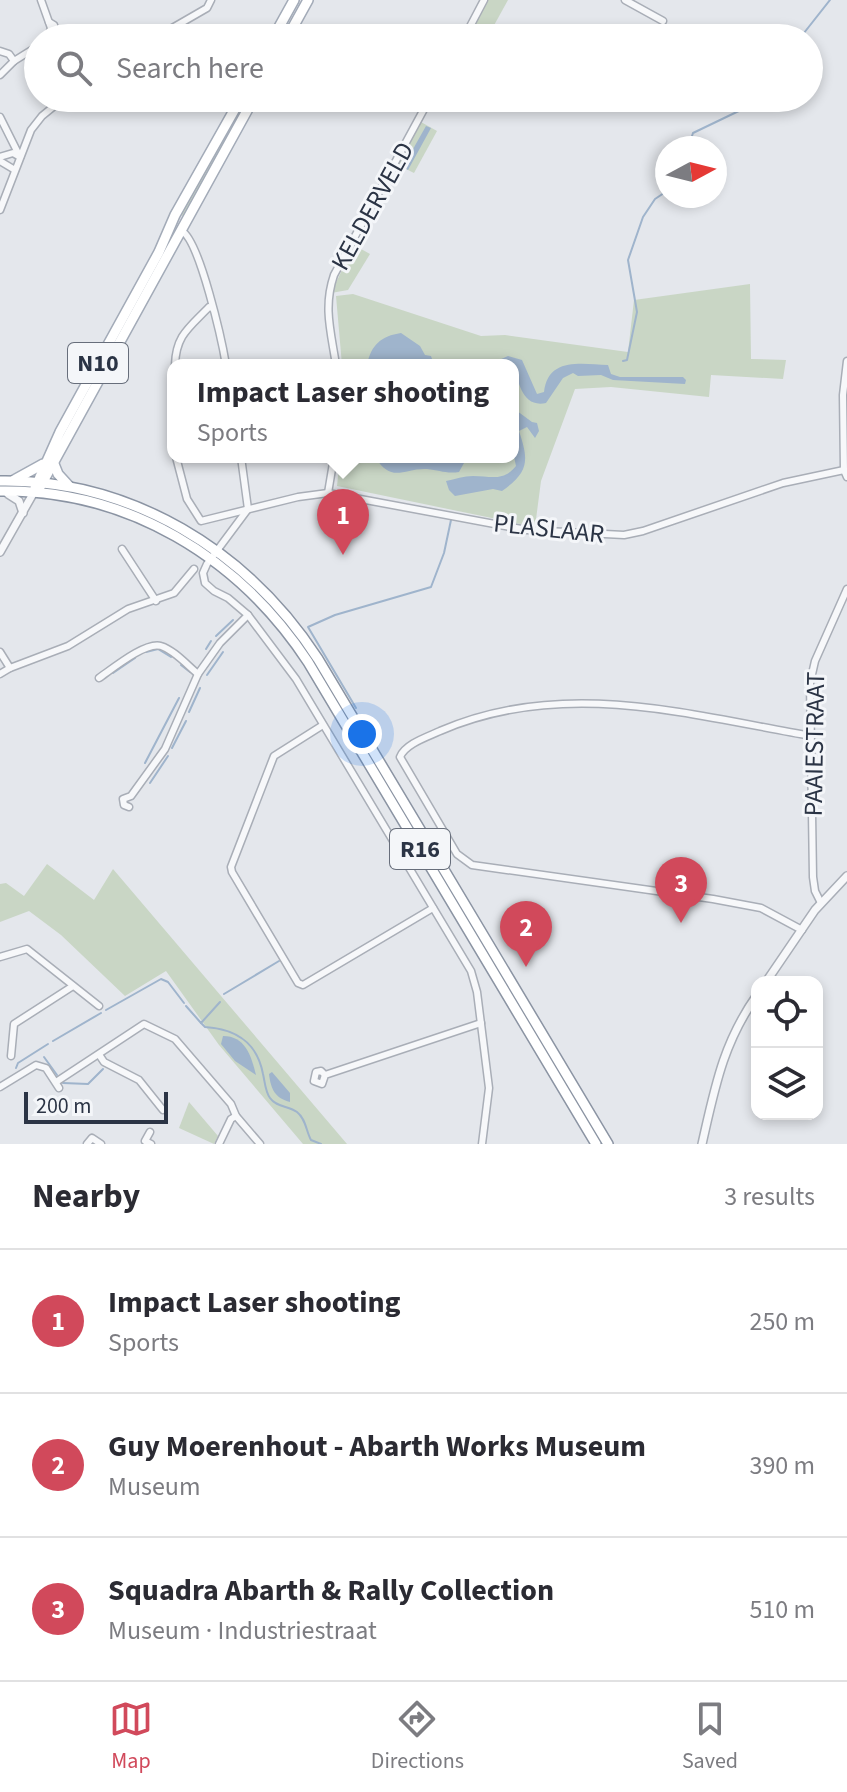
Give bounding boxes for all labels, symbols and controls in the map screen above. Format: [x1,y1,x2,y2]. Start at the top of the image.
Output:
search box [24,24,823,112]
icon: search [52,46,96,90]
text: Search here [116,47,264,90]
street label: KELDERVELD [322,135,423,277]
north arrow [655,136,727,208]
road number: N10 [68,343,128,383]
popup [167,359,519,463]
text: Impact Laser shooting [197,371,489,414]
text: Sports [197,414,268,451]
pin: 1 [317,489,369,555]
street label: PLASLAAR [492,504,606,553]
street label: PAAIESTRAAT [795,671,834,817]
your location [342,714,382,754]
road number: R16 [390,829,450,869]
pin: 3 [655,857,707,923]
pin: 2 [500,901,552,967]
map controls [751,976,823,1120]
button: locate [751,976,823,1048]
button: layers [751,1048,823,1120]
scale bar [24,1088,168,1124]
text: 200 m [36,1090,91,1122]
text: Nearby [32,1172,140,1221]
text: 3 results [724,1178,815,1215]
text: Impact Laser shooting [108,1281,401,1324]
text: 1 [51,1303,65,1340]
text: 250 m [749,1303,815,1340]
text: Sports [108,1324,179,1361]
text: Guy Moerenhout - Abarth Works Museum [108,1425,646,1468]
text: 2 [51,1447,65,1484]
text: 390 m [749,1447,815,1484]
text: Museum [108,1468,201,1505]
text: Squadra Abarth & Rally Collection [108,1569,554,1612]
text: 3 [51,1591,65,1628]
text: 510 m [749,1591,815,1628]
text: Museum · Industriestraat [108,1612,377,1649]
tab: Map [109,1697,153,1777]
tab: Directions [371,1697,464,1777]
tab: Saved [682,1697,738,1777]

